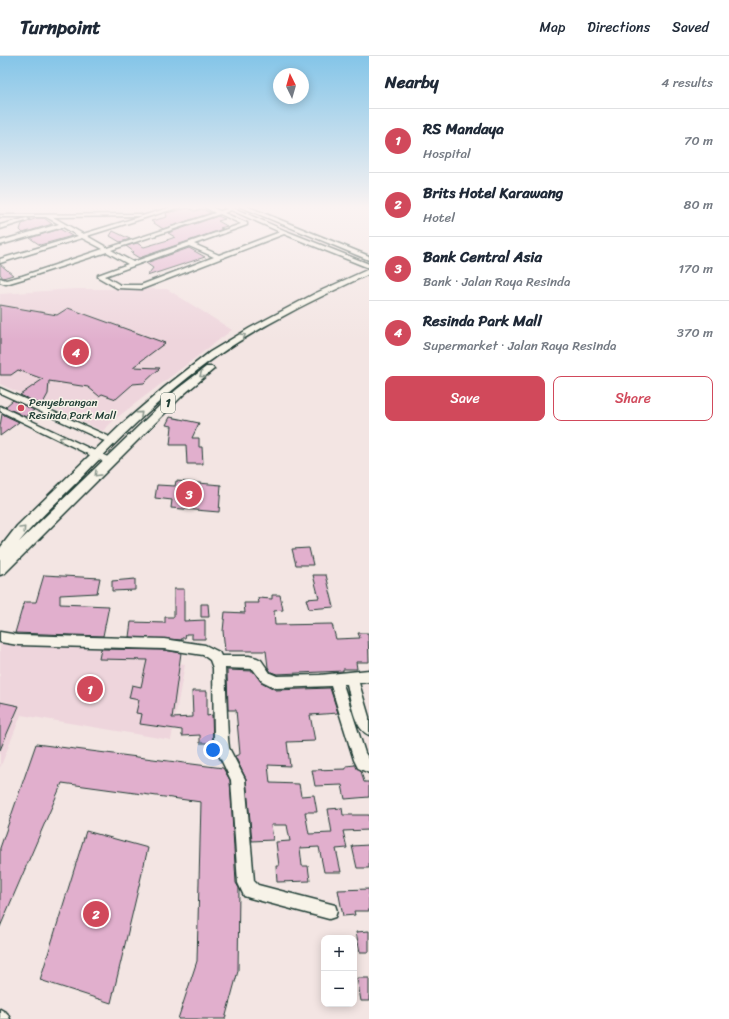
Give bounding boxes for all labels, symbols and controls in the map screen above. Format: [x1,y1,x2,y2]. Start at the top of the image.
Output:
text: Turnpoint [20,11,101,44]
text: Map [539,15,565,40]
text: Directions [587,15,650,40]
text: Saved [672,15,709,40]
text: Nearby [385,67,439,97]
north arrow [273,68,309,104]
text: 4 results [661,71,713,94]
text: RS Mandaya [423,116,504,142]
text: 1 [395,129,401,152]
text: 70 m [684,129,713,152]
text: Hospital [423,142,471,165]
text: Brits Hotel Karawang [423,180,563,206]
text: 2 [394,193,402,216]
text: 80 m [684,193,713,216]
text: Hotel [423,206,455,229]
text: Bank Central Asia [423,244,542,270]
text: 3 [394,257,402,280]
text: 170 m [678,257,713,280]
text: Bank · Jalan Raya Resinda [423,270,571,293]
text: Resinda Park Mall [423,308,542,334]
text: 4 [394,321,402,344]
text: 370 m [677,321,713,344]
one-way arrow [239,333,246,340]
text: Supermarket · Jalan Raya Resinda [423,334,617,357]
pin: 4 [63,337,89,367]
one-way arrow [199,370,206,377]
button: Save [385,376,545,421]
button: Share [553,376,713,421]
place label: Penyebrangan Resinda Park Mall [29,393,117,425]
road number: 1 [161,393,175,413]
marker: Penyebrangan Resinda Park Mall [16,403,26,413]
one-way arrow [135,412,143,419]
one-way arrow [58,436,66,443]
one-way arrow [94,469,102,477]
pin: 3 [176,479,202,509]
one-way arrow [18,526,26,534]
pin: 1 [77,674,103,704]
your location [203,740,223,760]
pin: 2 [83,899,109,929]
map controls [321,935,357,1007]
button: + [321,935,357,971]
button: − [321,971,357,1007]

